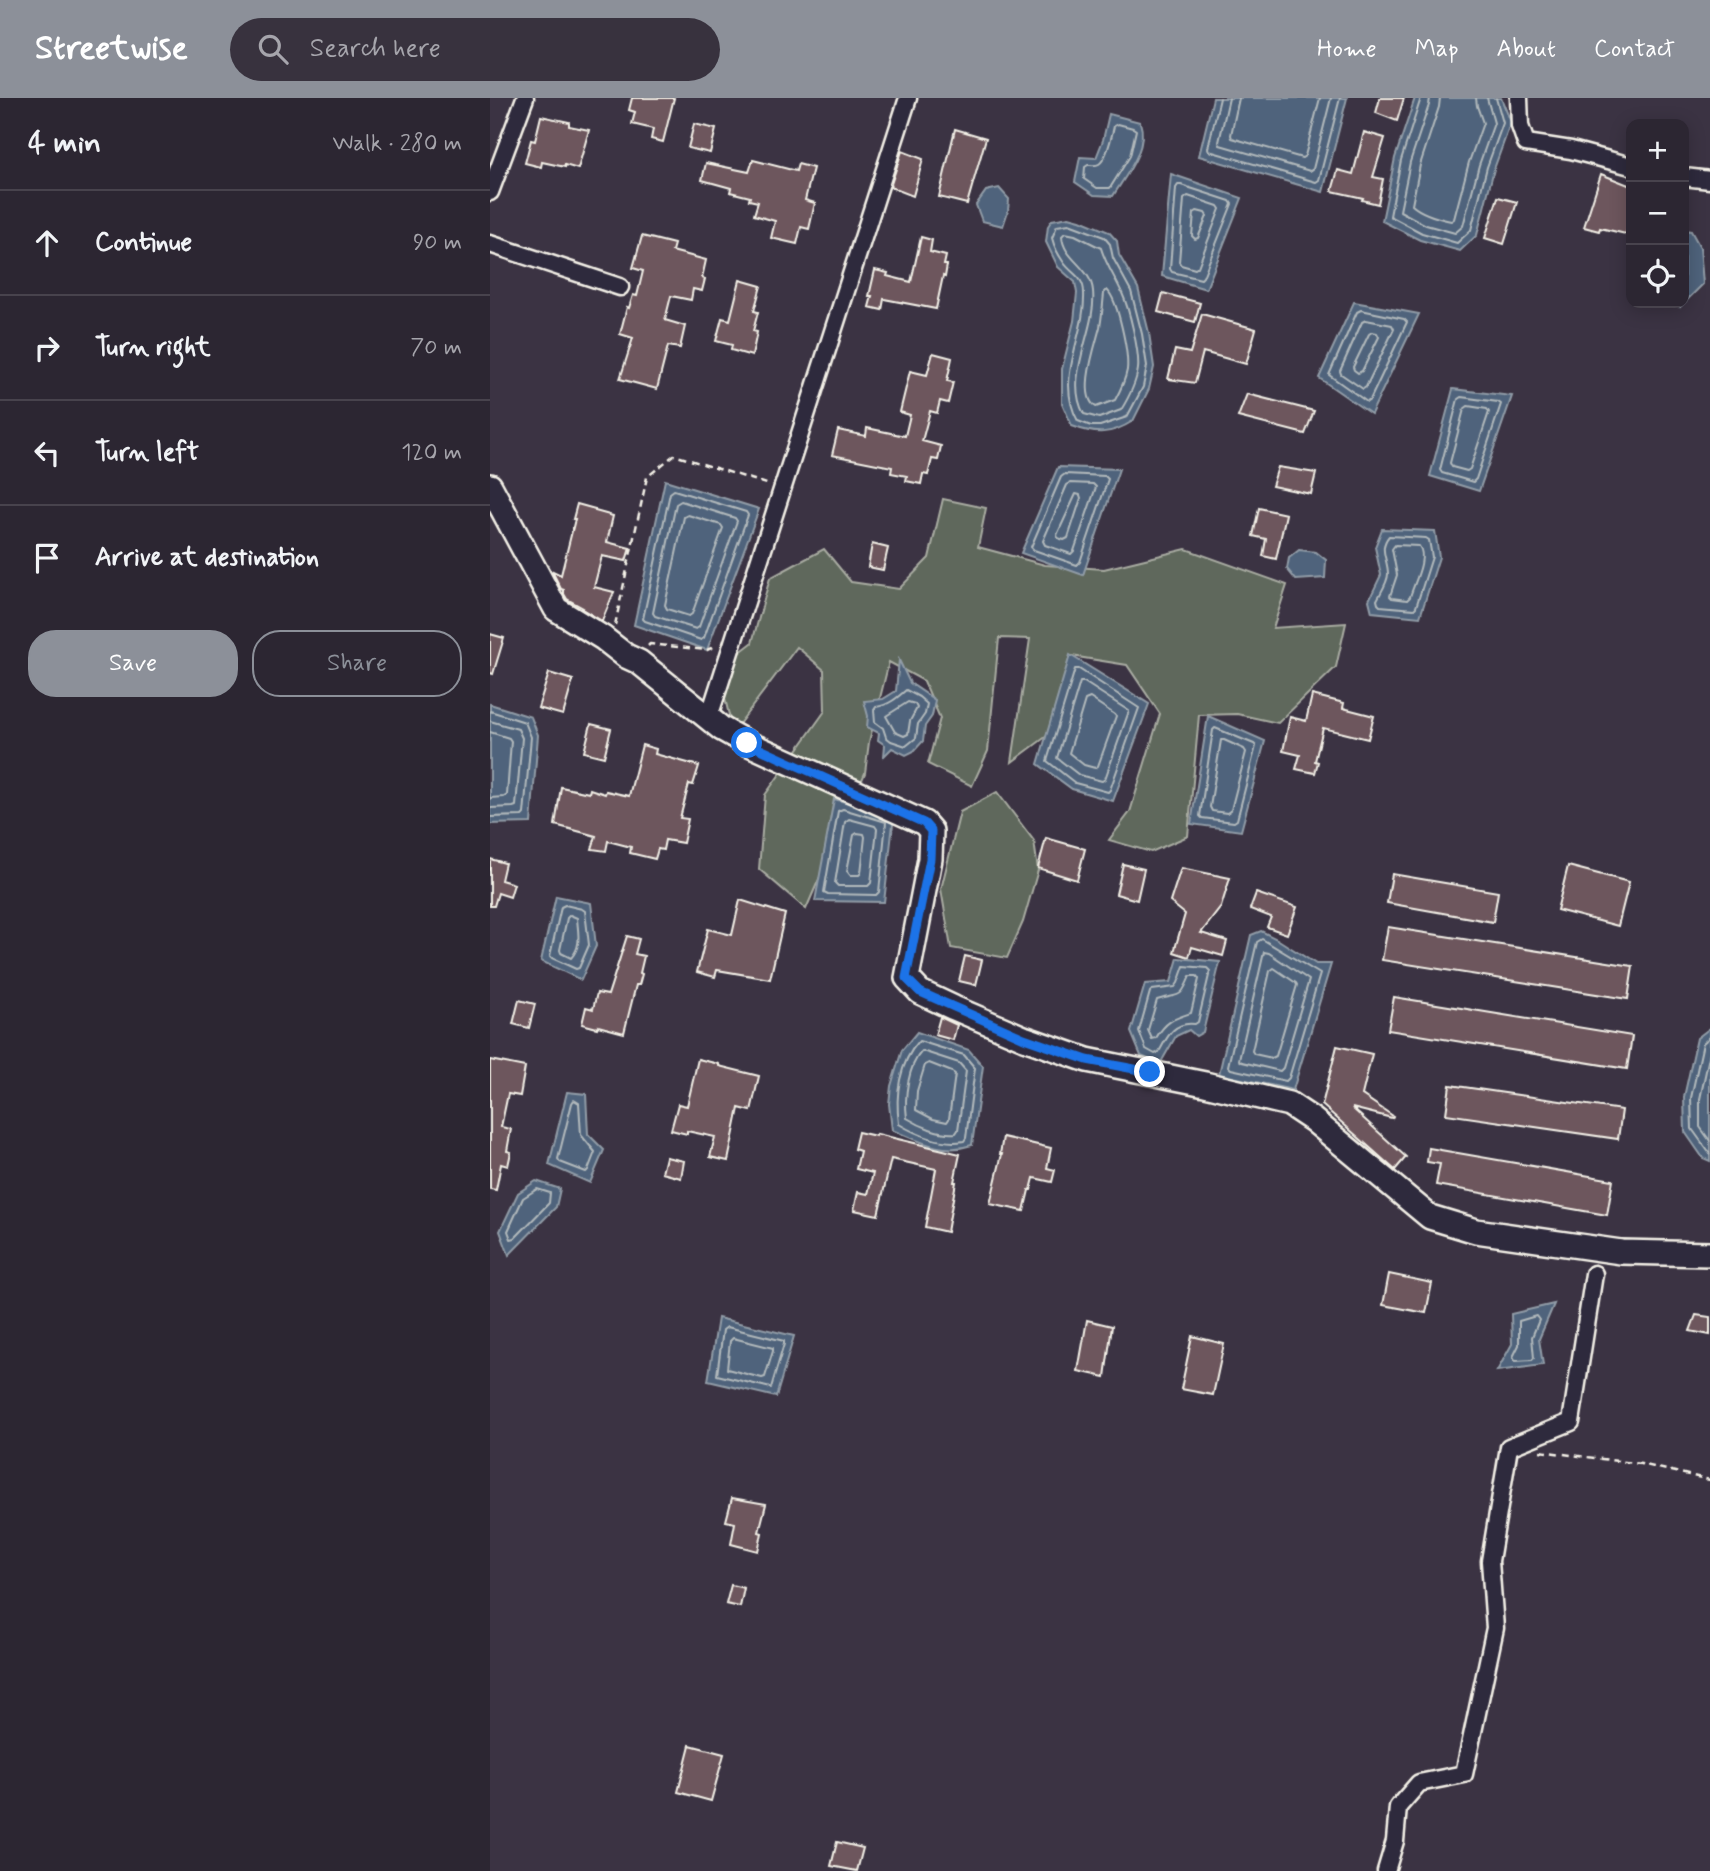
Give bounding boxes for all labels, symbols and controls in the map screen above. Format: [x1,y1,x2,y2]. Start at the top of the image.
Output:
search box [230,18,720,81]
text: Streetwise [35,27,188,71]
icon: search [254,30,292,68]
text: Search here [310,32,441,66]
text: Home [1317,34,1377,65]
text: Map [1415,34,1459,65]
text: About [1497,34,1556,65]
text: Contact [1594,34,1675,65]
map controls [1626,119,1689,308]
button: + [1626,119,1689,182]
text: 4 min [28,124,101,163]
text: Walk · 280 m [332,129,462,159]
button: − [1626,182,1689,245]
icon: ahead [28,224,66,262]
text: Continue [95,226,192,260]
text: 90 m [413,228,462,258]
button: locate [1626,245,1689,308]
icon: right [28,329,66,367]
text: Turn right [95,331,211,365]
text: 70 m [410,333,462,363]
icon: left [28,434,66,472]
text: Turn left [95,436,199,470]
text: 120 m [401,438,462,468]
icon: arrive [28,539,66,577]
text: Arrive at destination [95,541,319,575]
button: Save [28,630,238,697]
button: Share [252,630,462,697]
route start [731,727,762,758]
route end [1134,1056,1165,1087]

